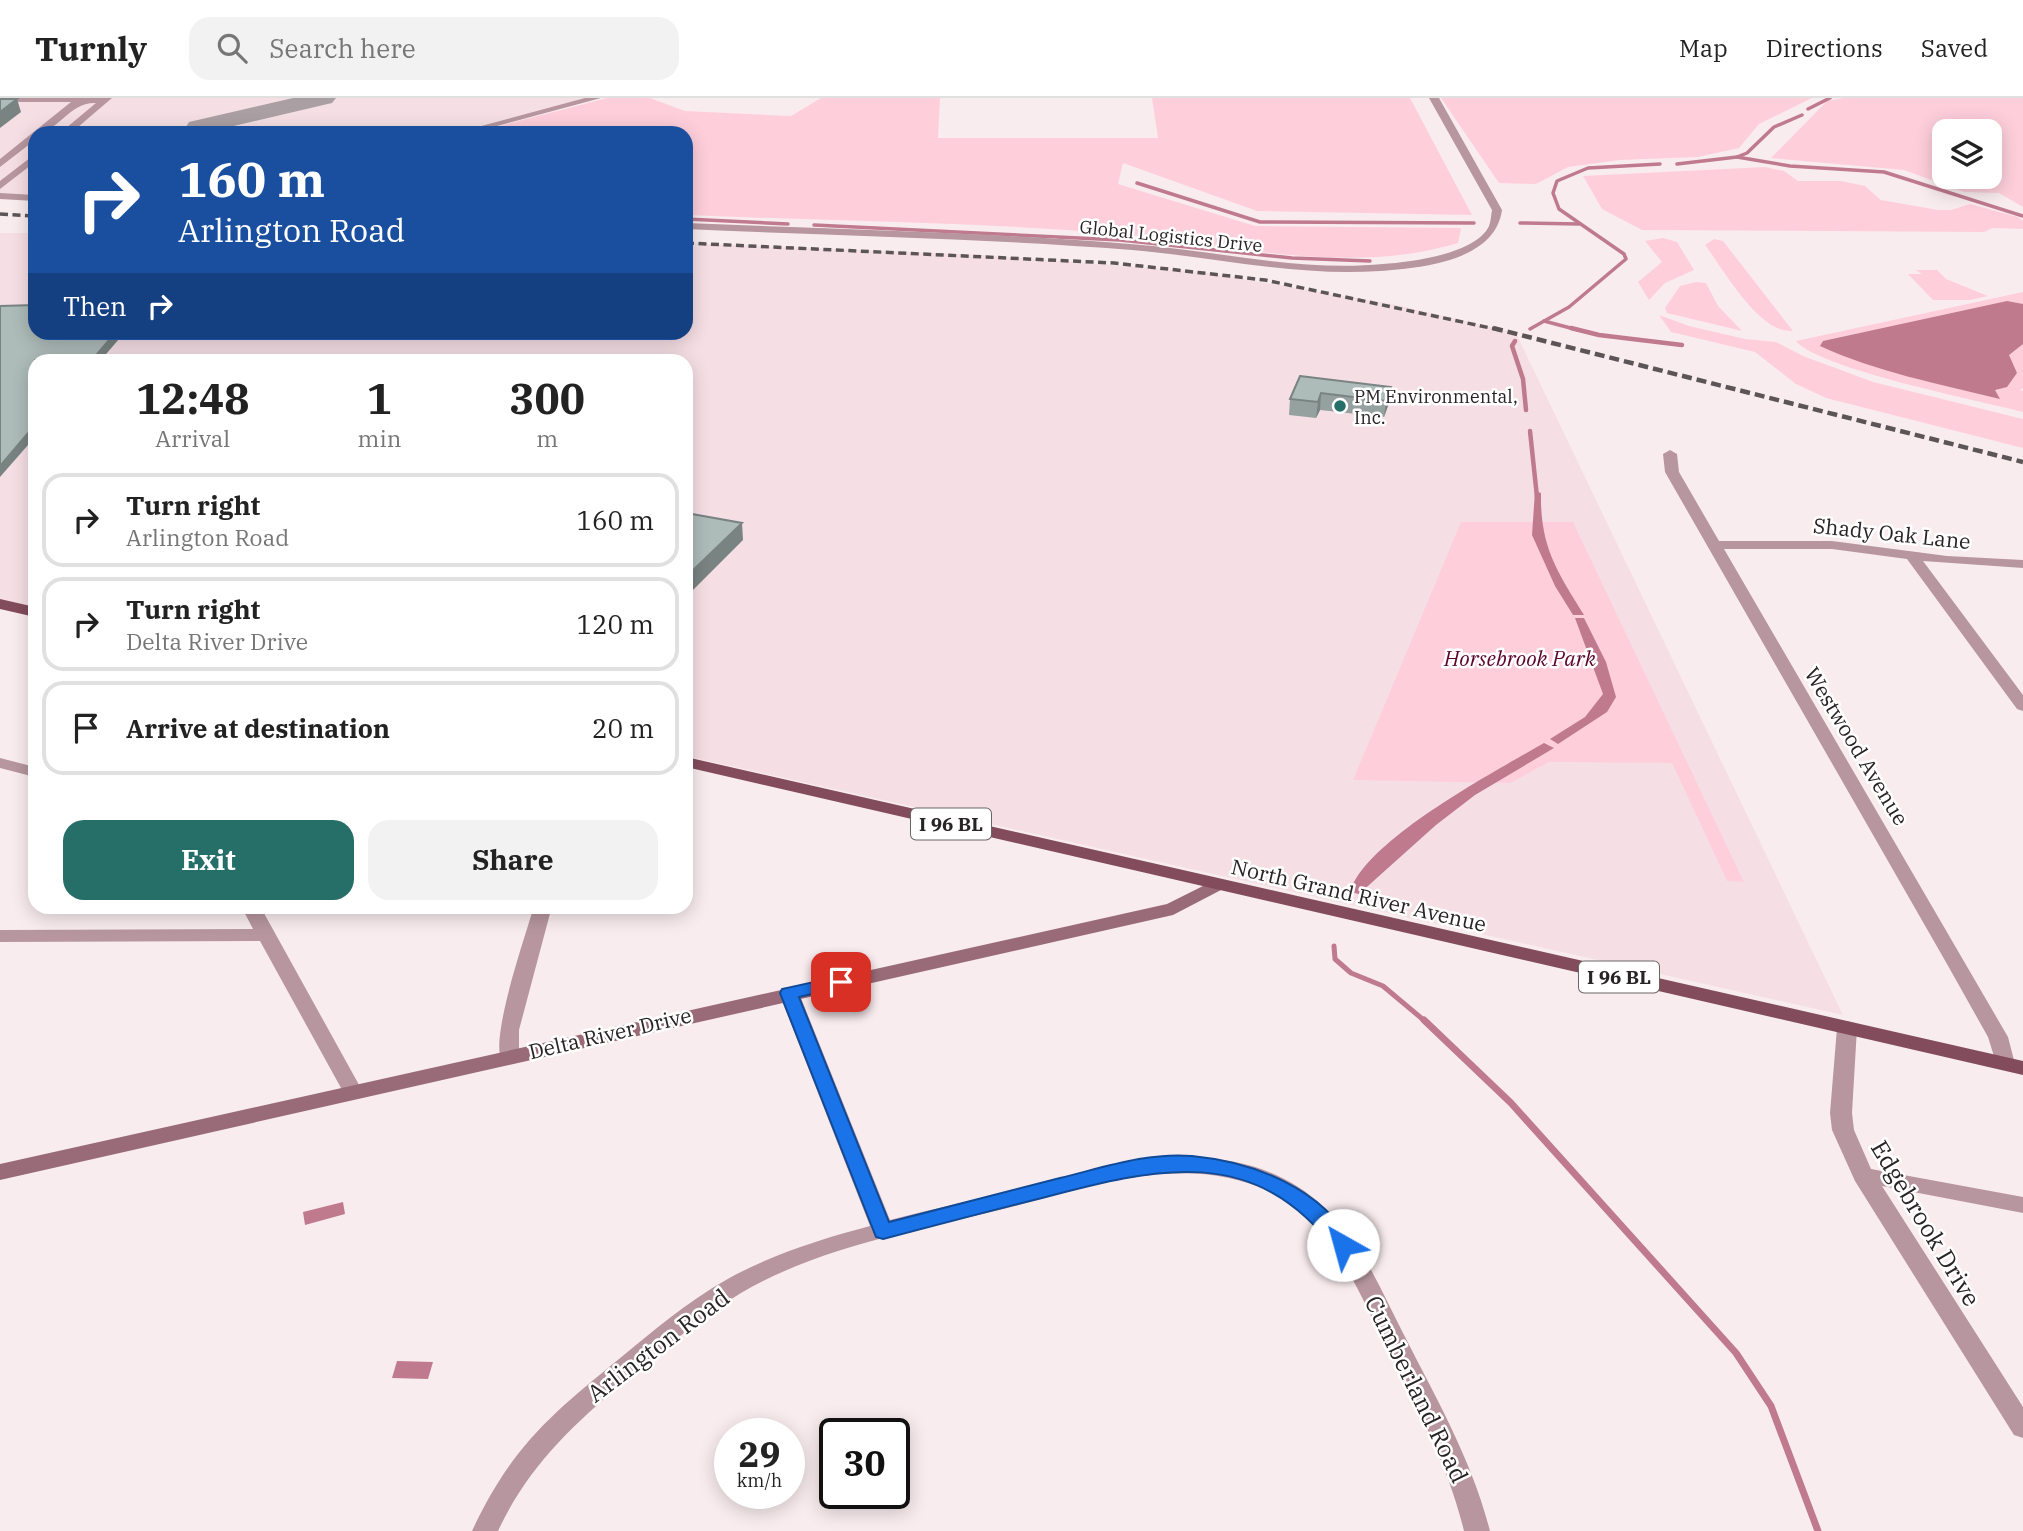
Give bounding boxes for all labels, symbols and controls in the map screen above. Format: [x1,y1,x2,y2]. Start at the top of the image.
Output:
search box [189,17,679,80]
text: Turnly [35,27,147,70]
icon: search [213,29,251,67]
text: Search here [269,31,416,65]
text: Map [1679,32,1728,64]
text: Directions [1766,32,1883,64]
text: Saved [1921,32,1988,64]
map controls [1932,119,2002,189]
button: layers [1932,119,2002,189]
text: 160 m [178,147,325,210]
icon: right [63,154,154,245]
text: Arlington Road [178,209,405,251]
street label: Global Logistics Drive [1079,215,1263,257]
icon: right [141,287,179,325]
text: Then [63,289,127,323]
text: 12:48 [136,371,250,426]
text: 1 [367,371,392,426]
text: 300 [509,371,585,426]
place label: PM Environmental, Inc. [1354,385,1518,429]
marker: PM Environmental, Inc. [1332,398,1348,414]
text: Arrival [155,423,230,453]
text: min [358,423,401,453]
text: m [536,423,558,453]
text: Turn right [126,488,260,522]
icon: right [67,501,105,539]
text: 160 m [576,503,654,537]
street label: Shady Oak Lane [1812,511,1972,555]
text: Arlington Road [126,522,289,552]
text: Turn right [126,592,260,626]
icon: right [67,605,105,643]
text: 120 m [576,607,654,641]
text: Delta River Drive [126,626,308,656]
park label: Horsebrook Park [1443,644,1597,672]
street label: Westwood Avenue [1799,662,1915,830]
icon: arrive [67,709,105,747]
text: Arrive at destination [126,711,390,745]
text: 20 m [592,711,654,745]
road number: I 96 BL [911,808,991,839]
button: Exit [63,820,354,900]
button: Share [368,820,658,900]
street label: North Grand River Avenue [1229,852,1489,938]
pin [811,952,871,1012]
road number: I 96 BL [1579,962,1659,992]
icon: arrive [822,963,860,1001]
street label: Delta River Drive [526,1001,694,1065]
street label: Edgebrook Drive [1864,1134,1988,1312]
position arrow [1306,1208,1380,1282]
street label: Arlington Road [580,1281,736,1409]
street label: Cumberland Road [1358,1290,1476,1488]
speed limit sign: 30 [819,1418,910,1509]
text: 29 [738,1431,781,1477]
text: km/h [737,1469,782,1492]

